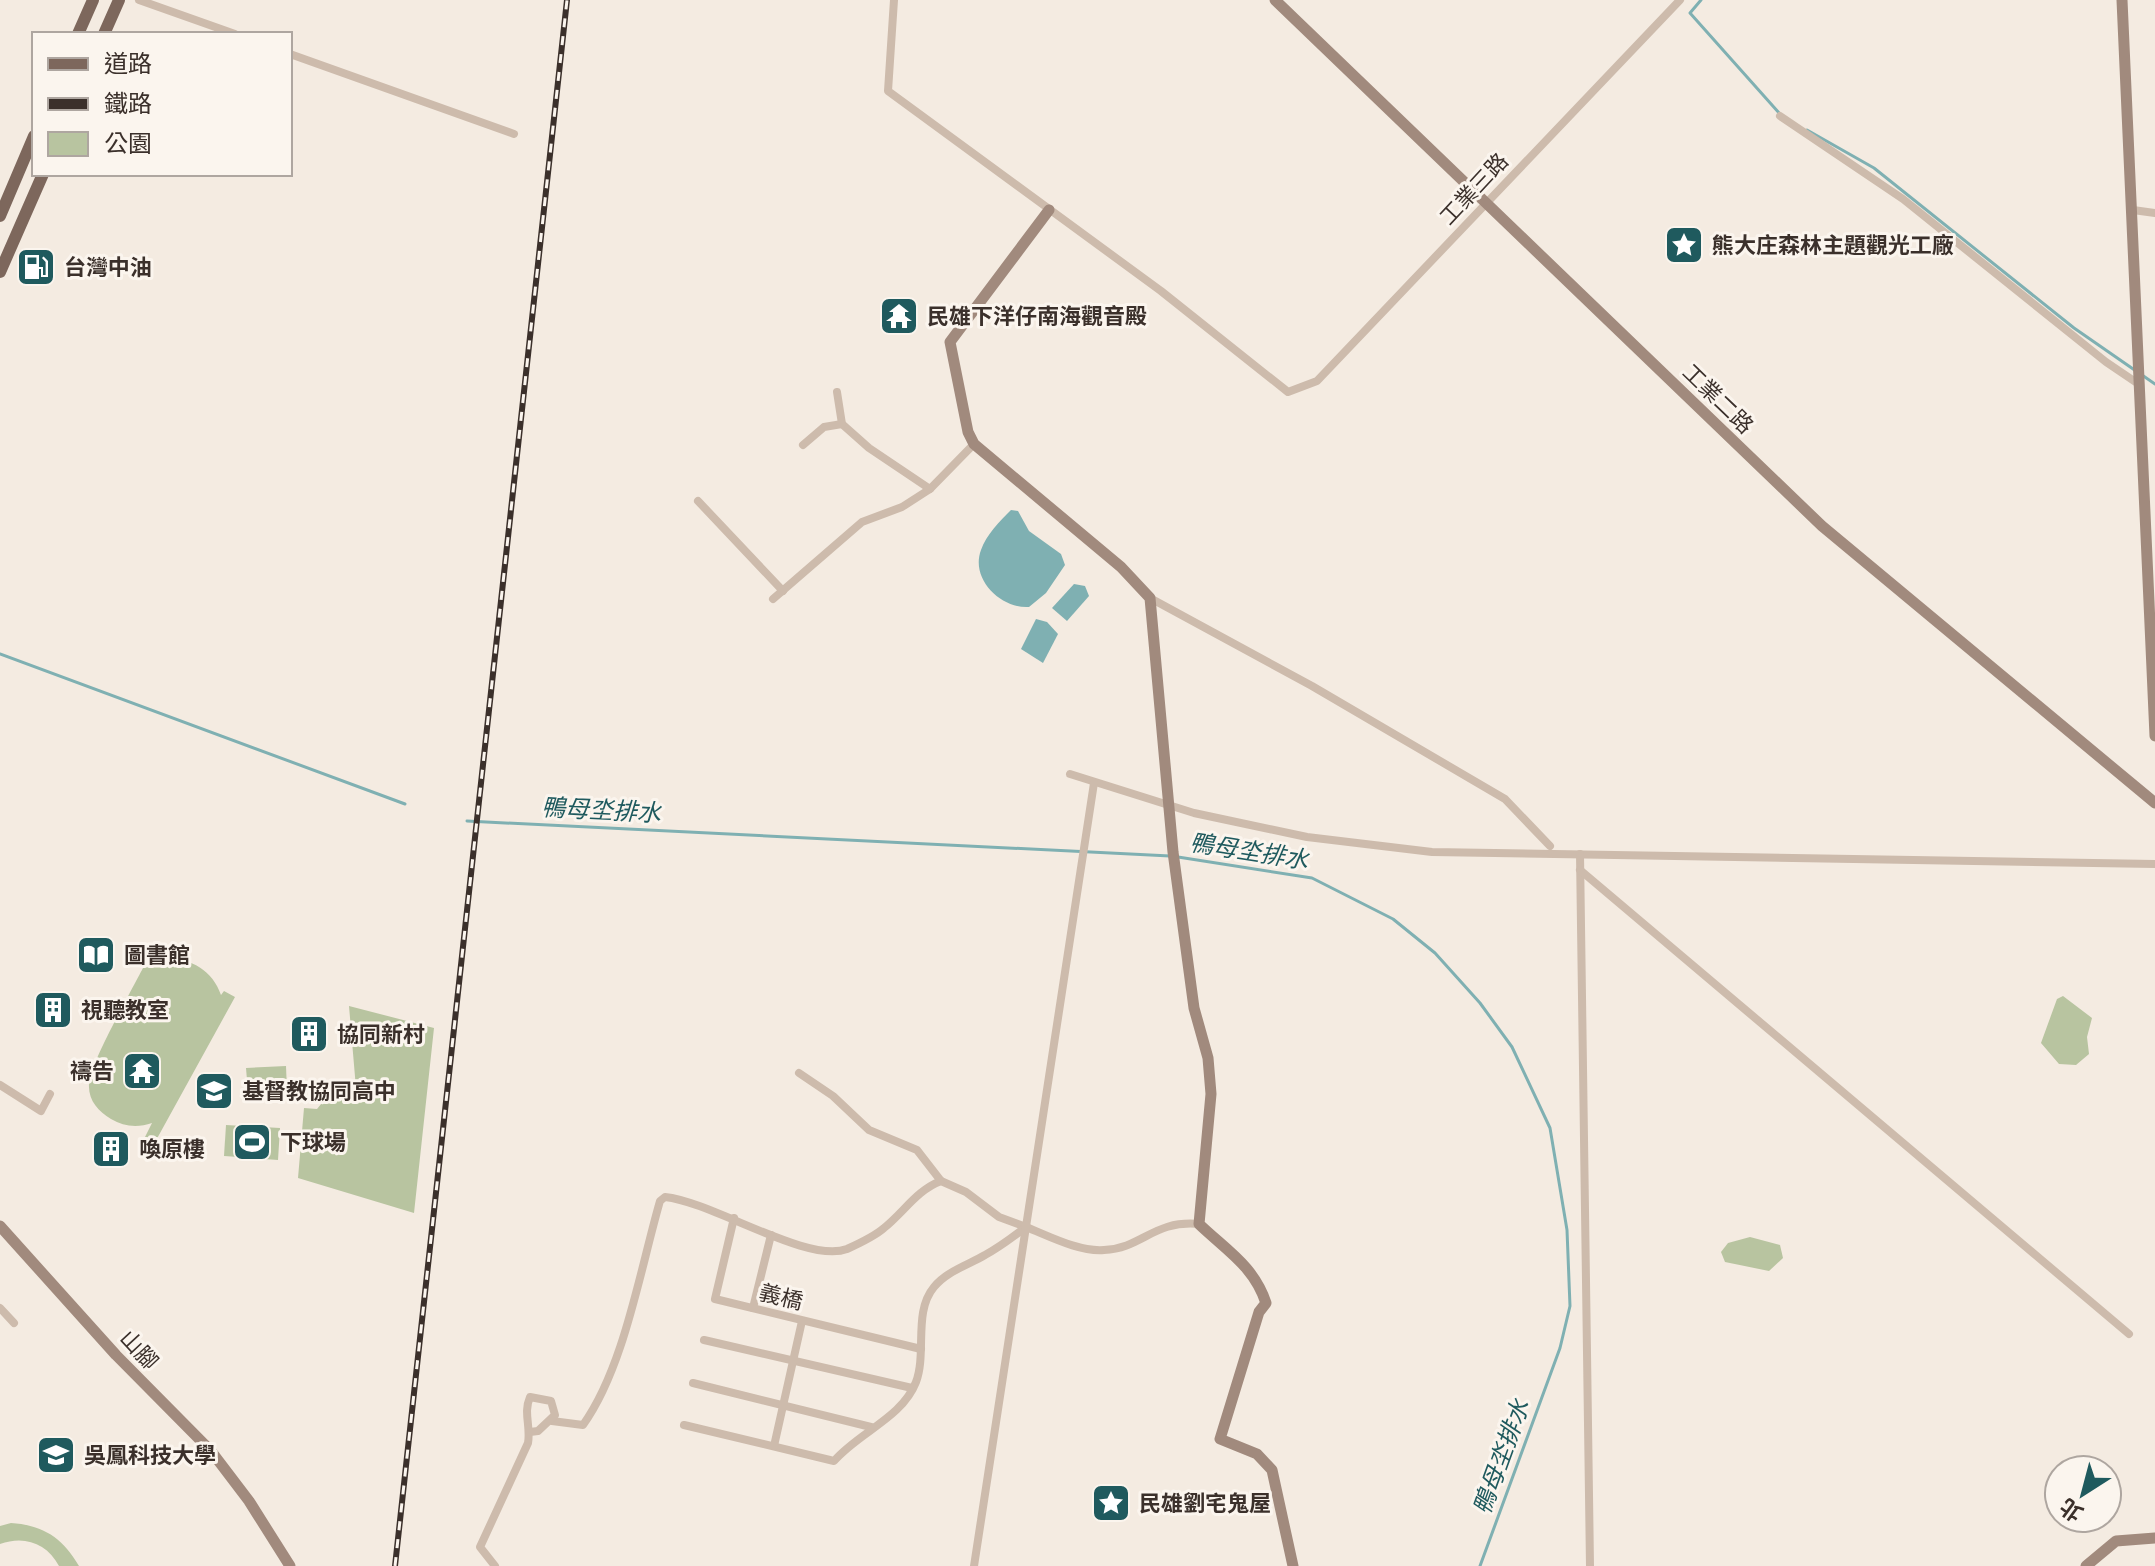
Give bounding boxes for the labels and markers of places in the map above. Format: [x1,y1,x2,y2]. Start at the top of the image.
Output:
place icon: 熊大庄森林主題觀光工廠 [1663,224,1705,266]
place label: 熊大庄森林主題觀光工廠 [1712,231,1954,260]
fuel station icon: 台灣中油 [15,246,57,288]
place label: 台灣中油 [64,253,152,282]
temple icon: 民雄下洋仔南海觀音殿 [878,295,920,337]
place label: 民雄下洋仔南海觀音殿 [927,302,1147,331]
library icon: 圖書館 [75,934,117,976]
place label: 圖書館 [124,941,190,970]
building icon: 視聽教室 [32,989,74,1031]
place label: 視聽教室 [81,996,169,1025]
building icon: 協同新村 [288,1013,330,1055]
place label: 協同新村 [337,1020,425,1049]
temple icon: 禱告 [121,1050,163,1092]
place label: 禱告 [70,1057,114,1086]
school or university icon: 基督教協同高中 [193,1070,235,1112]
place label: 基督教協同高中 [242,1077,396,1106]
sports icon: 下球場 [231,1121,273,1163]
building icon: 喚原樓 [90,1128,132,1170]
place label: 下球場 [280,1128,346,1157]
place label: 喚原樓 [139,1135,205,1164]
school or university icon: 吳鳳科技大學 [35,1434,77,1476]
place label: 吳鳳科技大學 [84,1441,216,1470]
place icon: 民雄劉宅鬼屋 [1090,1482,1132,1524]
place label: 民雄劉宅鬼屋 [1139,1489,1271,1518]

